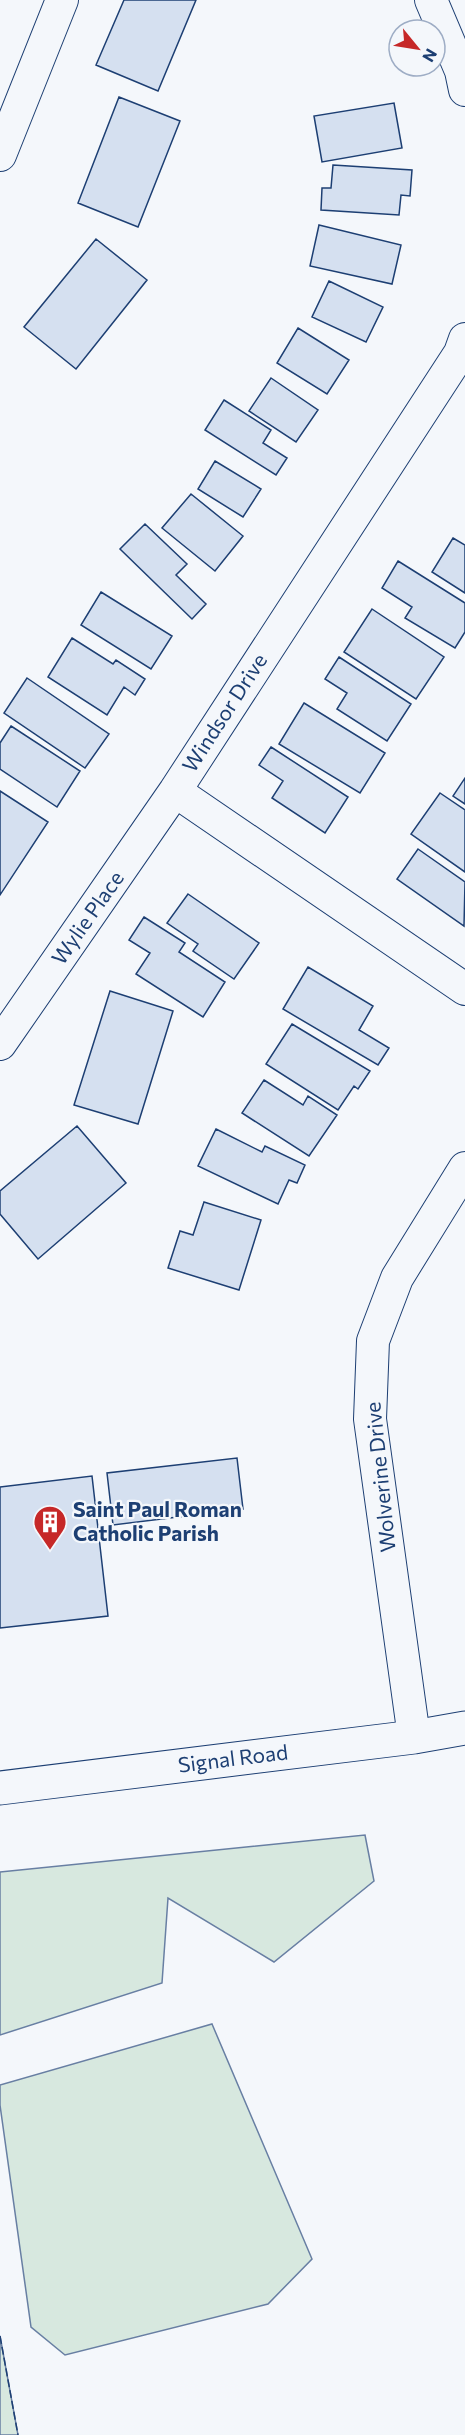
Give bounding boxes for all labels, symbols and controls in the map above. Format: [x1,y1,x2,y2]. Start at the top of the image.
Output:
north arrow [387,18,447,78]
text: N [419,46,442,66]
street label: Windsor Drive [176,648,271,776]
street label: Wylie Place [45,866,128,969]
street label: Wolverine Drive [359,1401,400,1554]
place label: Saint Paul Roman Catholic Parish [73,1496,242,1545]
building icon: Saint Paul Roman Catholic Parish [32,1504,68,1551]
street label: Signal Road [176,1738,289,1777]

